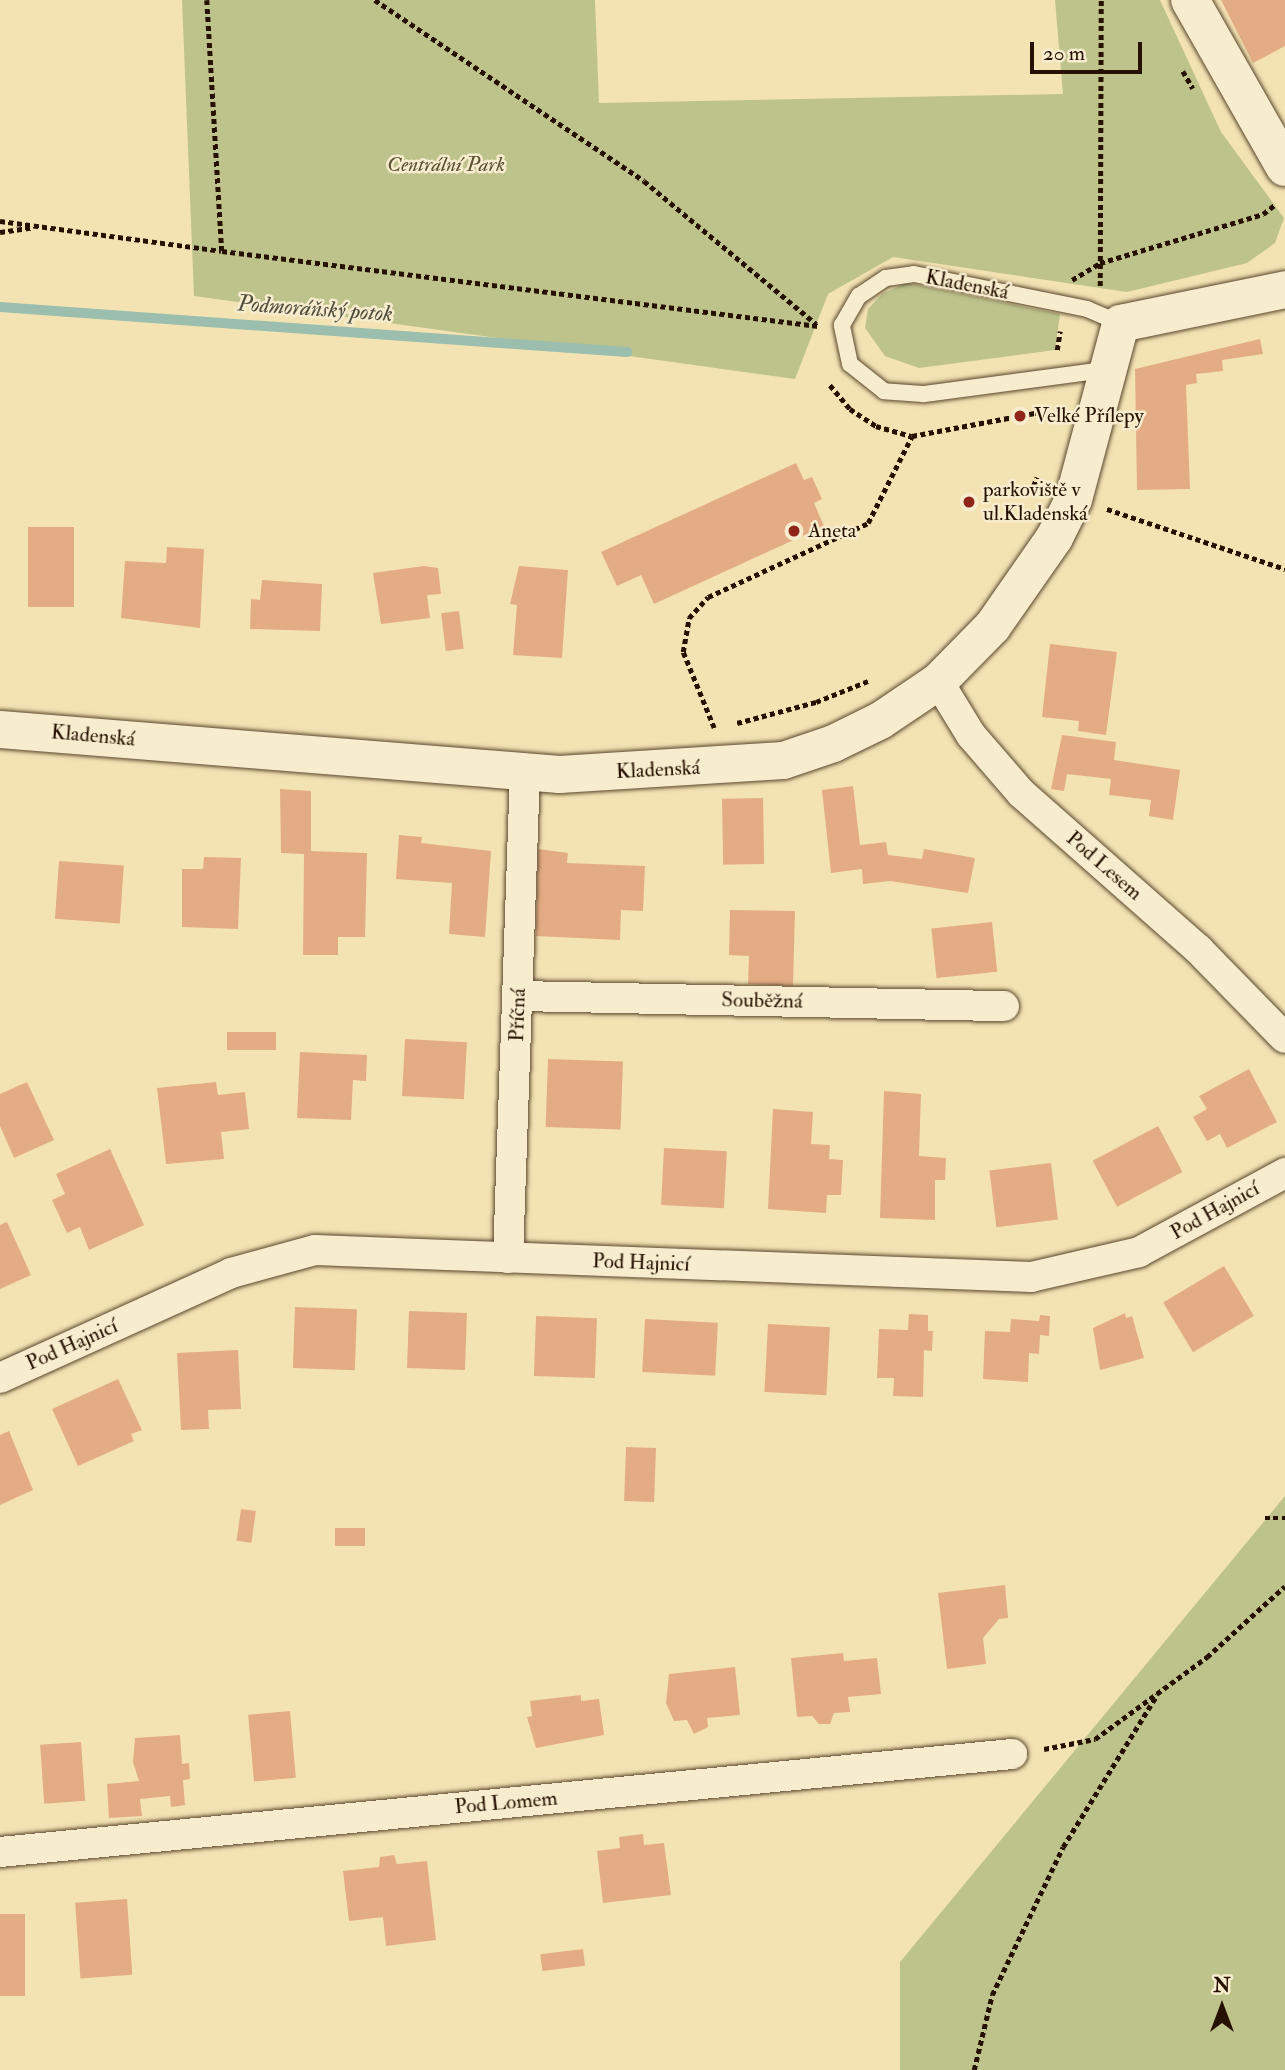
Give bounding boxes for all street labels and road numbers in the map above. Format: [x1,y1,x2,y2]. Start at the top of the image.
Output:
street label: Kladenská [923,265,1011,305]
street label: Kladenská [50,720,136,752]
street label: Kladenská [615,755,701,785]
street label: Pod Lesem [1061,826,1147,906]
street label: Příčná [504,988,532,1042]
street label: Souběžná [721,988,803,1014]
street label: Pod Hajnicí [1166,1176,1264,1246]
street label: Pod Hajnicí [592,1249,690,1277]
street label: Pod Hajnicí [22,1314,122,1376]
street label: Pod Lomem [453,1786,559,1820]

